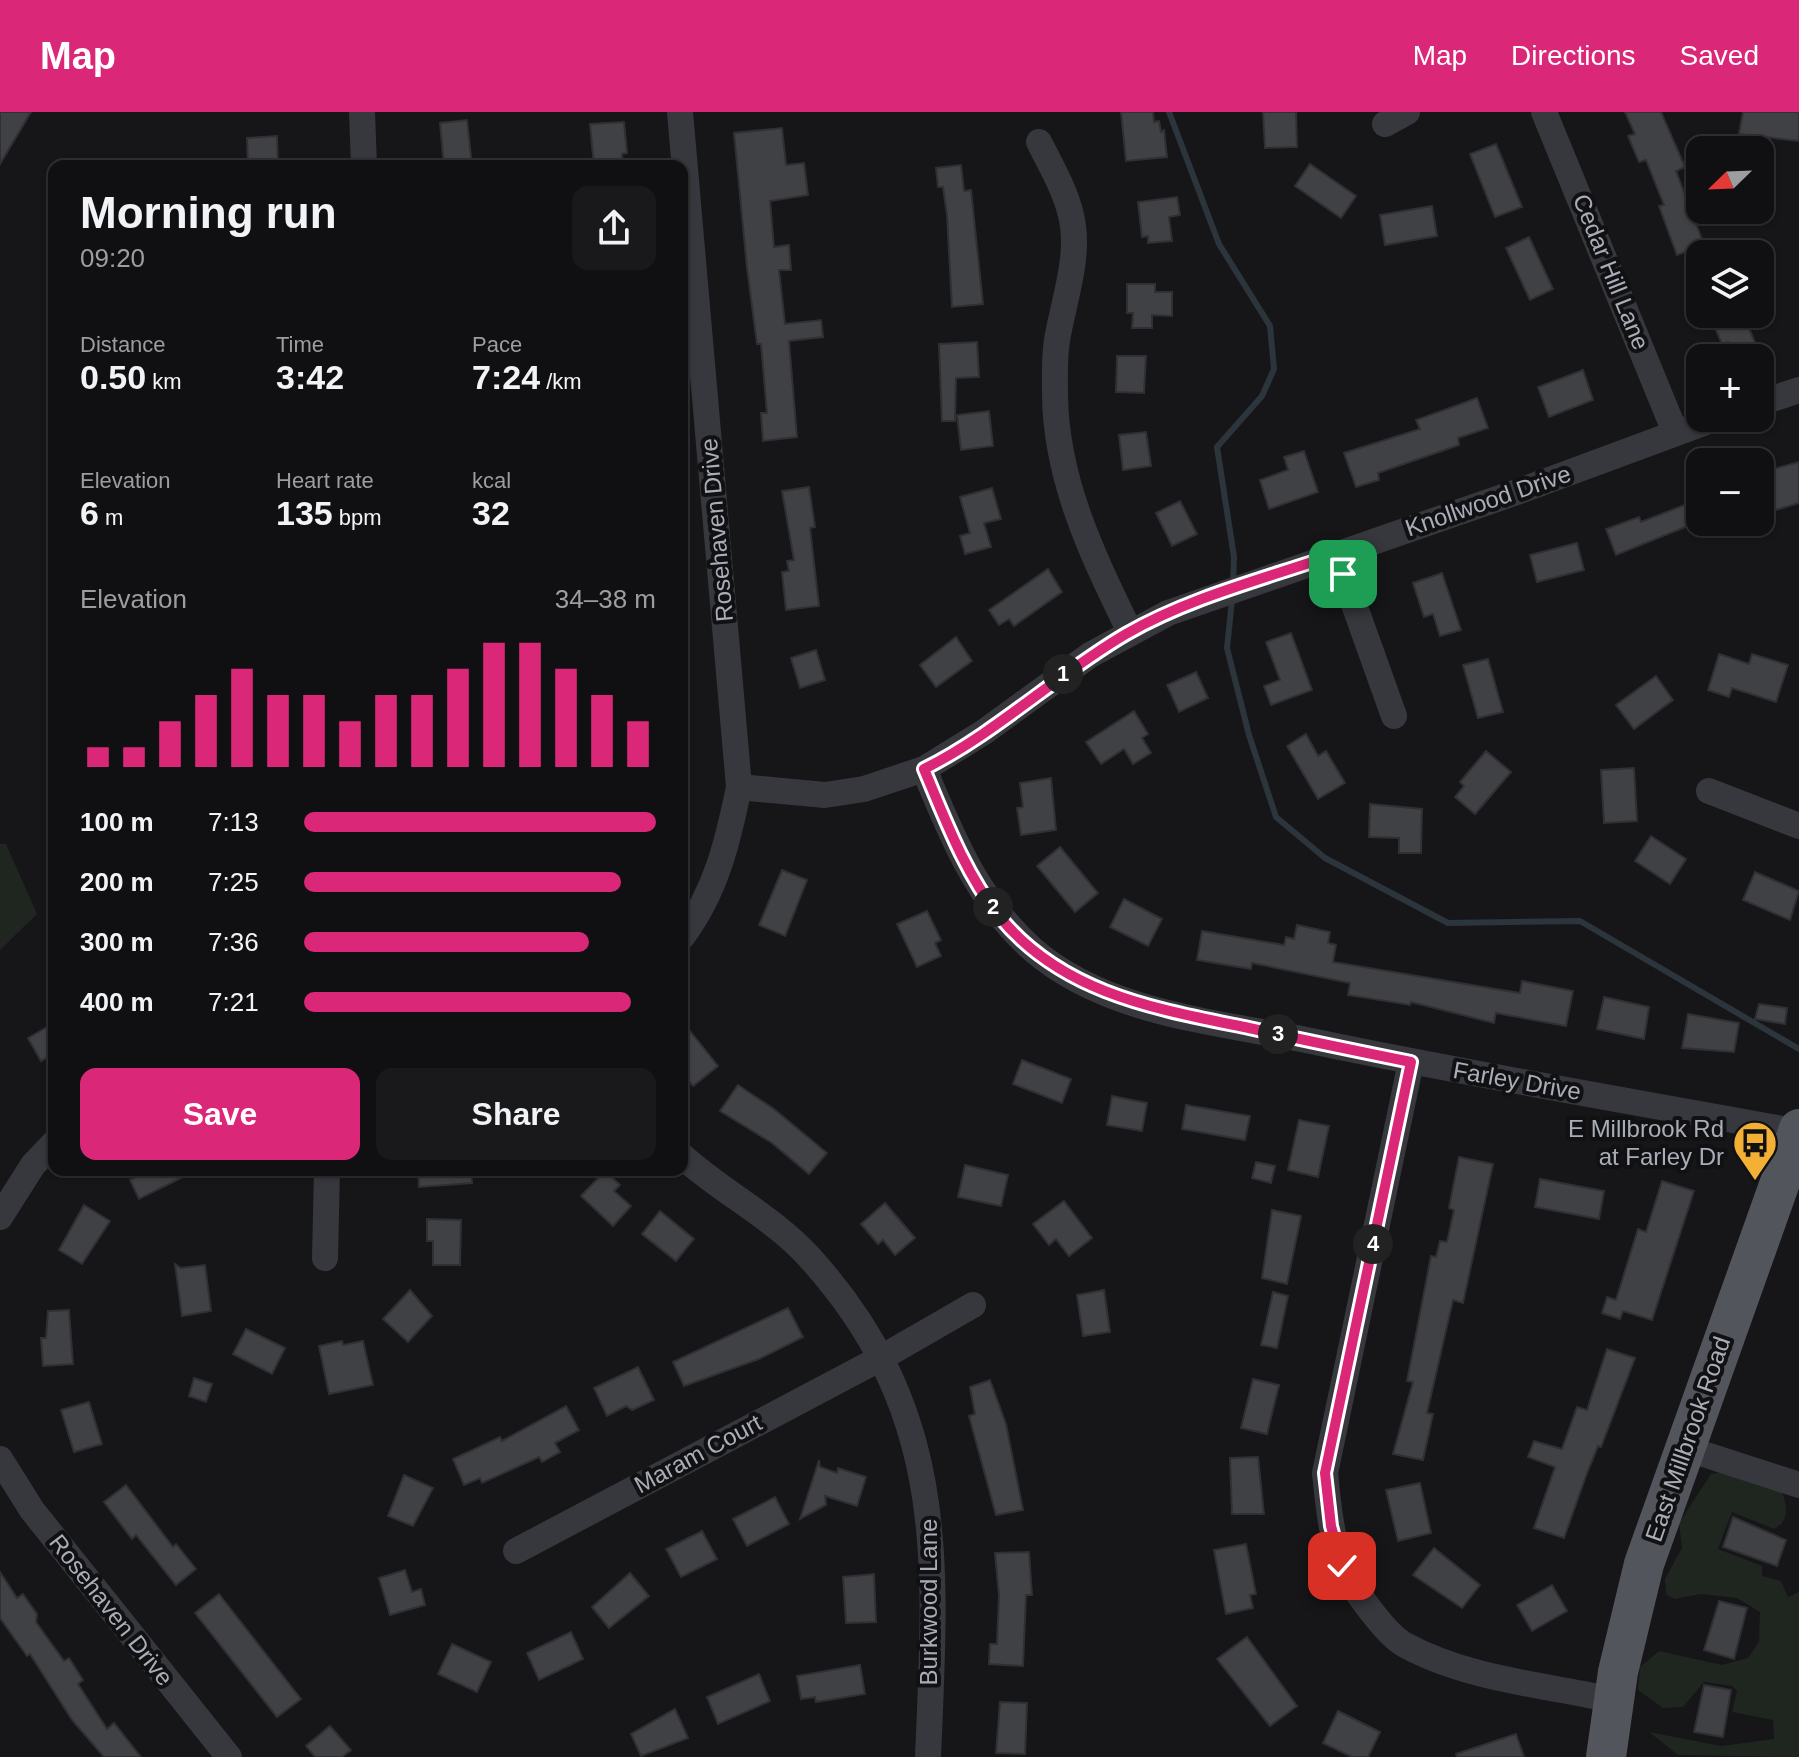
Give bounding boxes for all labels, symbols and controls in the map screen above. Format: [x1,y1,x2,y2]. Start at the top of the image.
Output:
text: Map [40,35,116,77]
text: Map [1413,40,1467,71]
text: Directions [1511,40,1636,71]
text: Saved [1680,40,1759,71]
north arrow [1686,136,1774,224]
map controls [1686,136,1774,536]
button: share [572,186,656,270]
text: Morning run [80,188,337,237]
street label: Cedar Hill Lane [1568,190,1655,354]
button: layers [1686,240,1774,328]
text: 09:20 [80,243,145,273]
text: Distance [80,332,166,357]
text: Time [276,332,324,357]
text: Pace [472,332,522,357]
button: + [1686,344,1774,432]
text: 0.50 [80,358,146,396]
text: 3:42 [276,358,344,396]
text: 7:24 [472,358,540,396]
text: km [146,369,182,394]
text: /km [540,369,582,394]
street label: Rosehaven Drive [695,437,738,623]
button: − [1686,448,1774,536]
street label: Knollwood Drive [1401,460,1574,542]
text: Elevation [80,468,171,493]
text: Heart rate [276,468,374,493]
text: kcal [472,468,511,493]
text: 6 [80,494,99,532]
text: 135 [276,494,333,532]
text: 32 [472,494,510,532]
text: m [99,505,123,530]
text: bpm [333,505,382,530]
pin [1309,540,1377,608]
icon: arrive [1321,552,1365,596]
text: Elevation [80,584,187,614]
text: 34–38 m [555,584,656,614]
pin: 1 [1043,654,1083,694]
text: 1 [1057,661,1069,686]
text: 100 m [80,807,154,837]
text: 7:13 [208,807,259,837]
text: 200 m [80,867,154,897]
text: 7:25 [208,867,259,897]
pin: 2 [973,887,1013,927]
text: 2 [987,894,999,919]
text: 300 m [80,927,154,957]
text: 7:36 [208,927,259,957]
text: 400 m [80,987,154,1017]
text: 7:21 [208,987,259,1017]
pin: 3 [1258,1014,1298,1054]
text: 3 [1272,1021,1284,1046]
street label: Farley Drive [1451,1056,1583,1105]
button: Save [80,1068,360,1160]
button: Share [376,1068,656,1160]
place label: E Millbrook Rd at Farley Dr [1568,1115,1724,1170]
bus stop icon: E Millbrook Rd at Farley Dr [1731,1119,1779,1182]
pin: 4 [1353,1224,1393,1264]
text: 4 [1367,1231,1379,1256]
street label: East Millbrook Road [1640,1333,1735,1545]
street label: Maram Court [630,1409,766,1498]
street label: Burkwood Lane [915,1519,942,1685]
street label: Rosehaven Drive [44,1529,179,1691]
pin [1308,1532,1376,1600]
icon: check [1320,1544,1364,1588]

